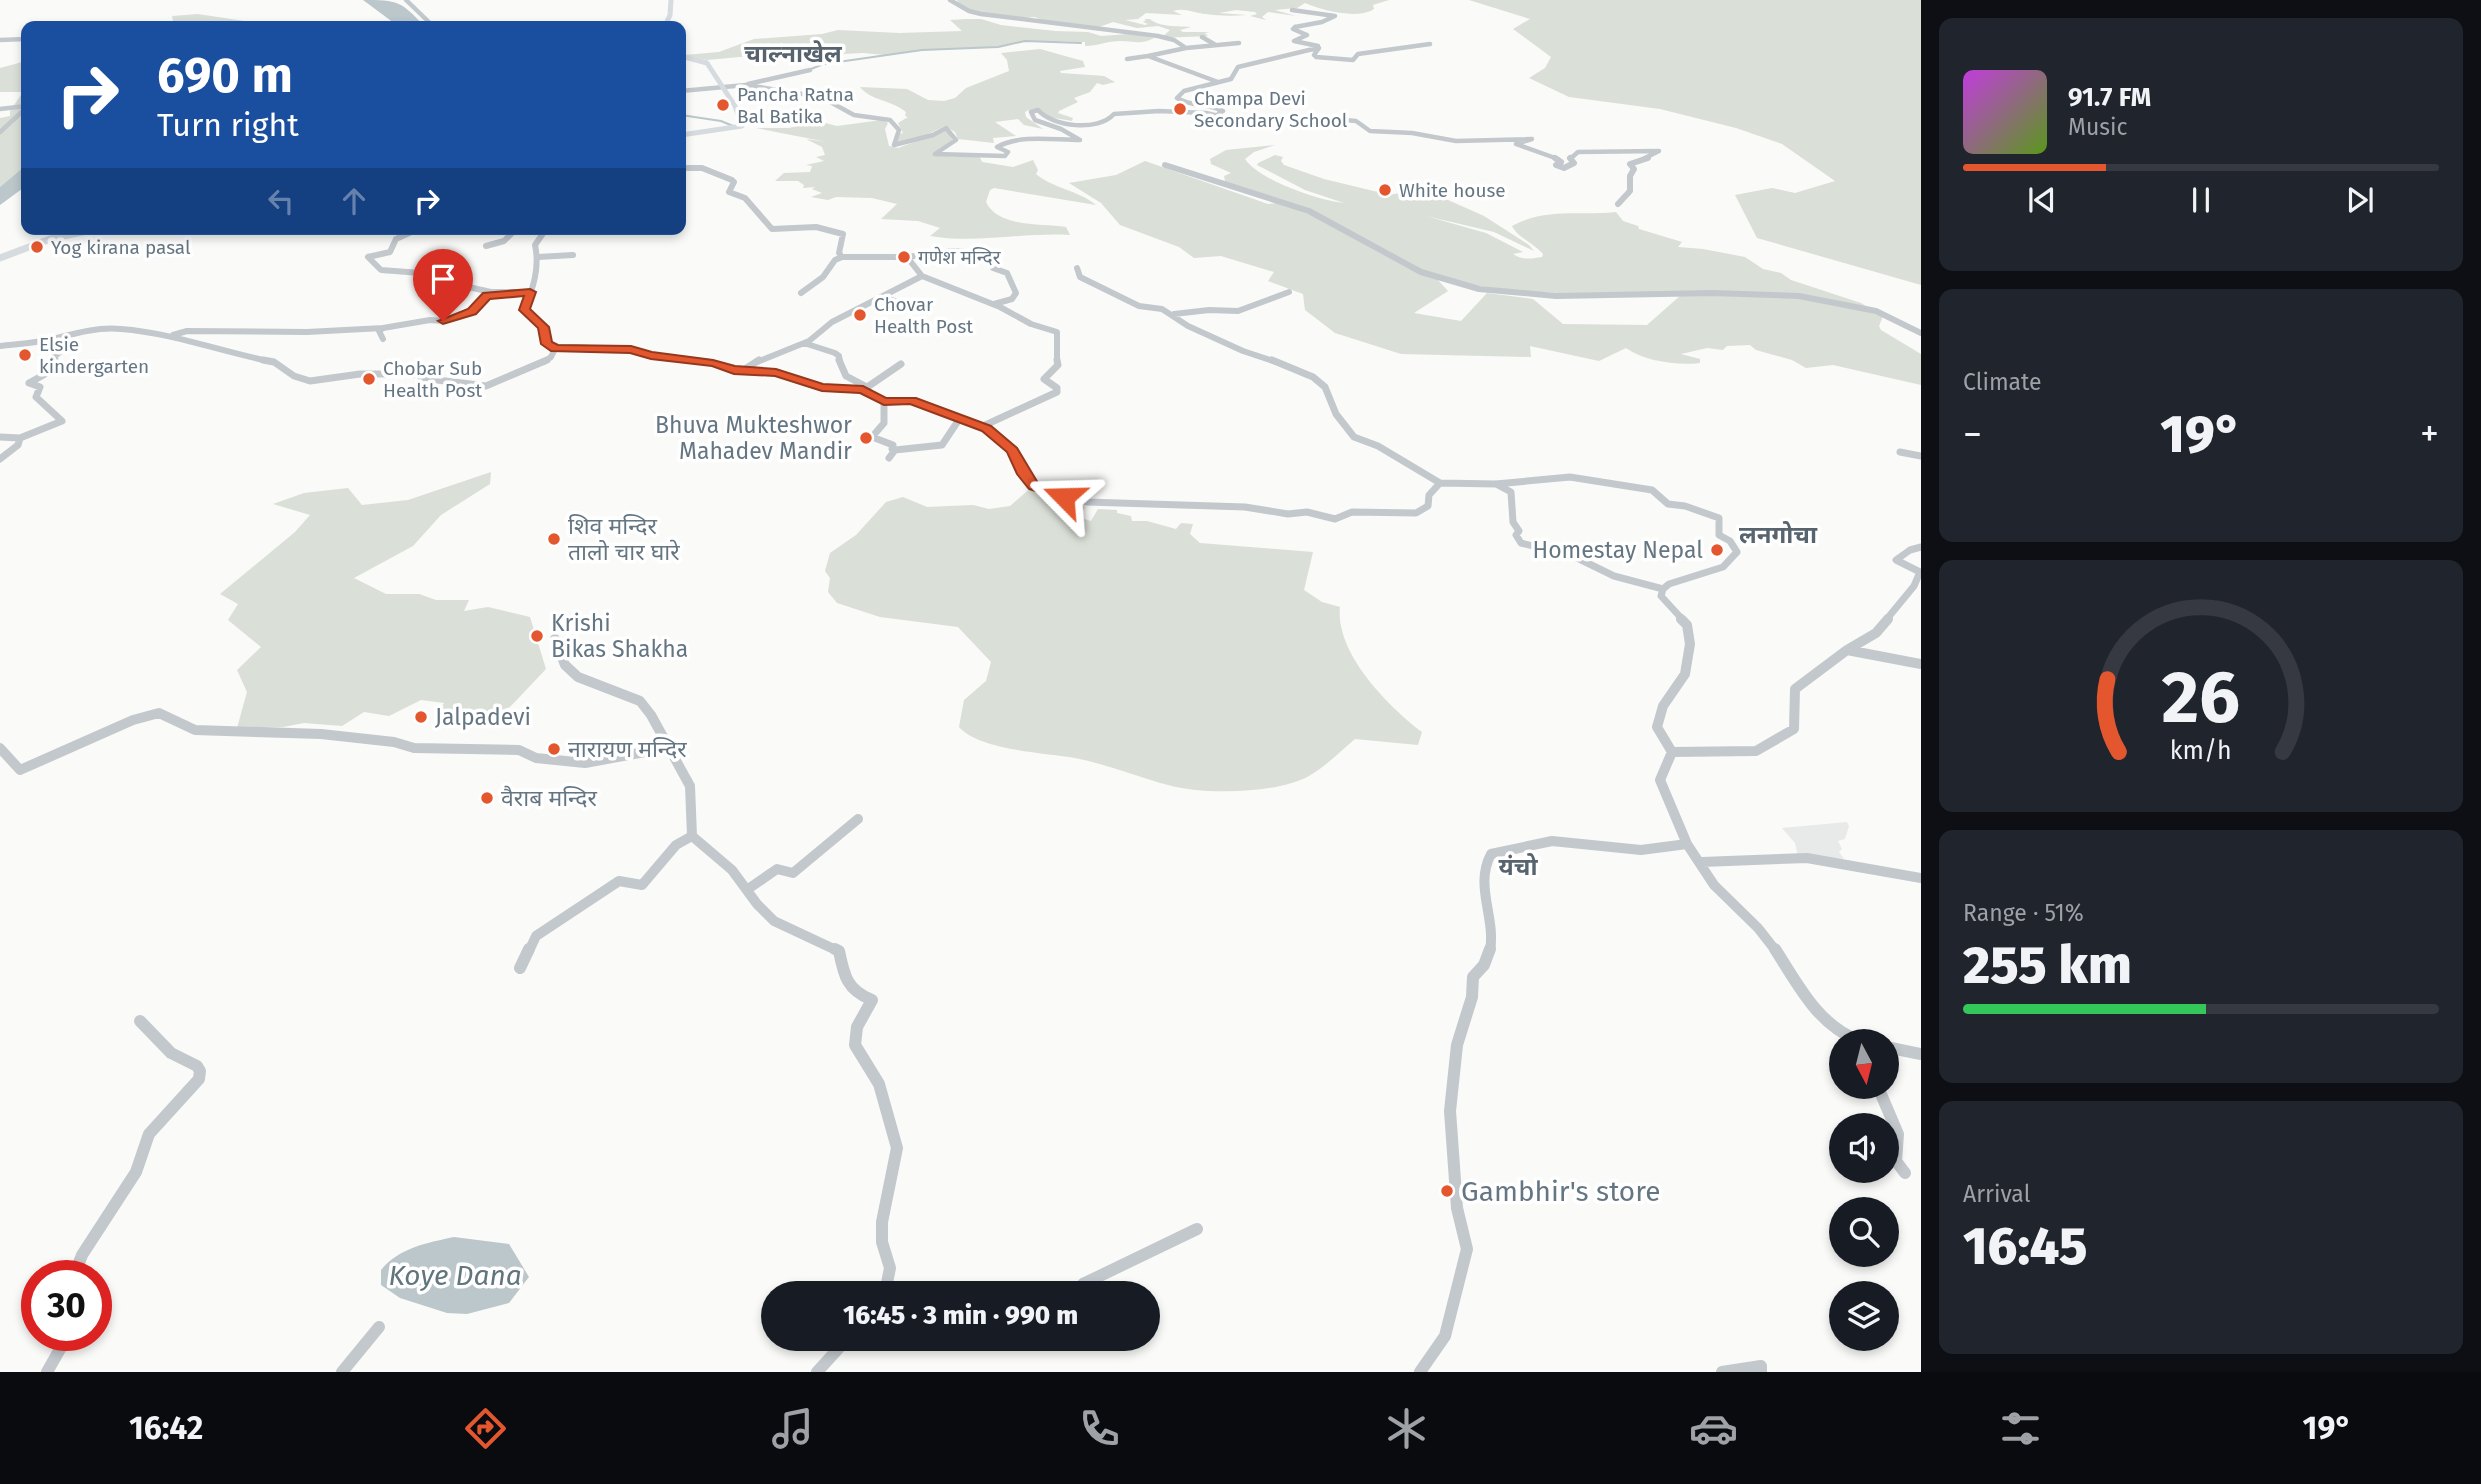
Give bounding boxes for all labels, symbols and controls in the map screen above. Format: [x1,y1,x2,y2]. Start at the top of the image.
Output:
district label: चाल्नाखेल [744,40,843,68]
text: 690 m [157,46,293,105]
icon: right [42,49,133,140]
text: 91.7 FM [2068,82,2151,113]
place label: Pancha Ratna Bal Batika [737,83,854,128]
place label: Champa Devi Secondary School [1194,87,1348,132]
marker: Pancha Ratna Bal Batika [715,97,731,113]
marker: Champa Devi Secondary School [1172,101,1188,117]
text: Turn right [157,106,299,144]
text: Music [2068,113,2128,141]
place label: White house [1399,179,1506,202]
icon: previous [2023,181,2061,219]
icon: pause [2182,181,2220,219]
icon: next [2341,181,2379,219]
icon: left [262,182,300,220]
icon: ahead [335,182,373,220]
icon: right [408,182,446,220]
marker: White house [1377,182,1393,198]
place label: Yog kirana pasal [51,236,191,259]
marker: Yog kirana pasal [29,239,45,255]
place label: गणेश मन्दिर [918,246,1002,269]
pin [413,249,473,321]
marker: गणेश मन्दिर [896,249,912,265]
icon: arrive [424,260,462,298]
place label: Chovar Health Post [874,293,973,338]
marker: Chovar Health Post [852,307,868,323]
place label: Elsie kindergarten [39,333,149,378]
marker: Elsie kindergarten [17,347,33,363]
place label: Chobar Sub Health Post [383,357,482,402]
text: Climate [1963,368,2042,396]
marker: Chobar Sub Health Post [361,371,377,387]
text: 19° [2160,403,2242,466]
place label: Bhuva Mukteshwor Mahadev Mandir [655,411,852,465]
text: − [1963,411,1982,457]
text: + [2420,411,2439,457]
marker: Bhuva Mukteshwor Mahadev Mandir [858,430,874,446]
position arrow [1027,460,1101,534]
place label: शिव मन्दिर तालो चार घारे [568,512,680,566]
district label: लनगोचा [1739,521,1818,549]
marker: शिव मन्दिर तालो चार घारे [546,531,562,547]
place label: Homestay Nepal [1533,536,1703,564]
marker: Homestay Nepal [1709,542,1725,558]
place label: Krishi Bikas Shakha [551,609,688,663]
marker: Krishi Bikas Shakha [529,628,545,644]
text: 26 [2162,654,2240,741]
place label: Jalpadevi [435,703,531,731]
marker: Jalpadevi [413,709,429,725]
place label: नारायण मन्दिर [568,735,687,763]
text: km/h [2170,736,2232,766]
marker: नारायण मन्दिर [546,741,562,757]
place label: वैराब मन्दिर [501,784,597,812]
marker: वैराब मन्दिर [479,790,495,806]
district label: यंचो [1499,853,1538,881]
text: Range · 51% [1963,899,2084,927]
text: 255 km [1963,934,2132,997]
north arrow [1829,1029,1899,1099]
map controls [1829,1029,1899,1351]
button: sound [1829,1113,1899,1183]
place label: Gambhir's store [1461,1175,1660,1208]
text: Arrival [1963,1180,2030,1208]
marker: Gambhir's store [1439,1183,1455,1199]
button: search [1829,1197,1899,1267]
text: 16:45 [1963,1215,2087,1278]
water label: Koye Dana [388,1259,522,1292]
speed limit sign: 30 [21,1260,112,1351]
button: layers [1829,1281,1899,1351]
text: 16:45 · 3 min · 990 m [843,1300,1078,1331]
icon: directions [461,1404,510,1453]
icon: music [768,1404,817,1453]
icon: phone [1075,1404,1124,1453]
icon: climate [1382,1404,1431,1453]
icon: car [1689,1404,1738,1453]
icon: filters [1996,1404,2045,1453]
text: 16:42 [129,1409,203,1447]
text: 19° [2303,1409,2352,1447]

